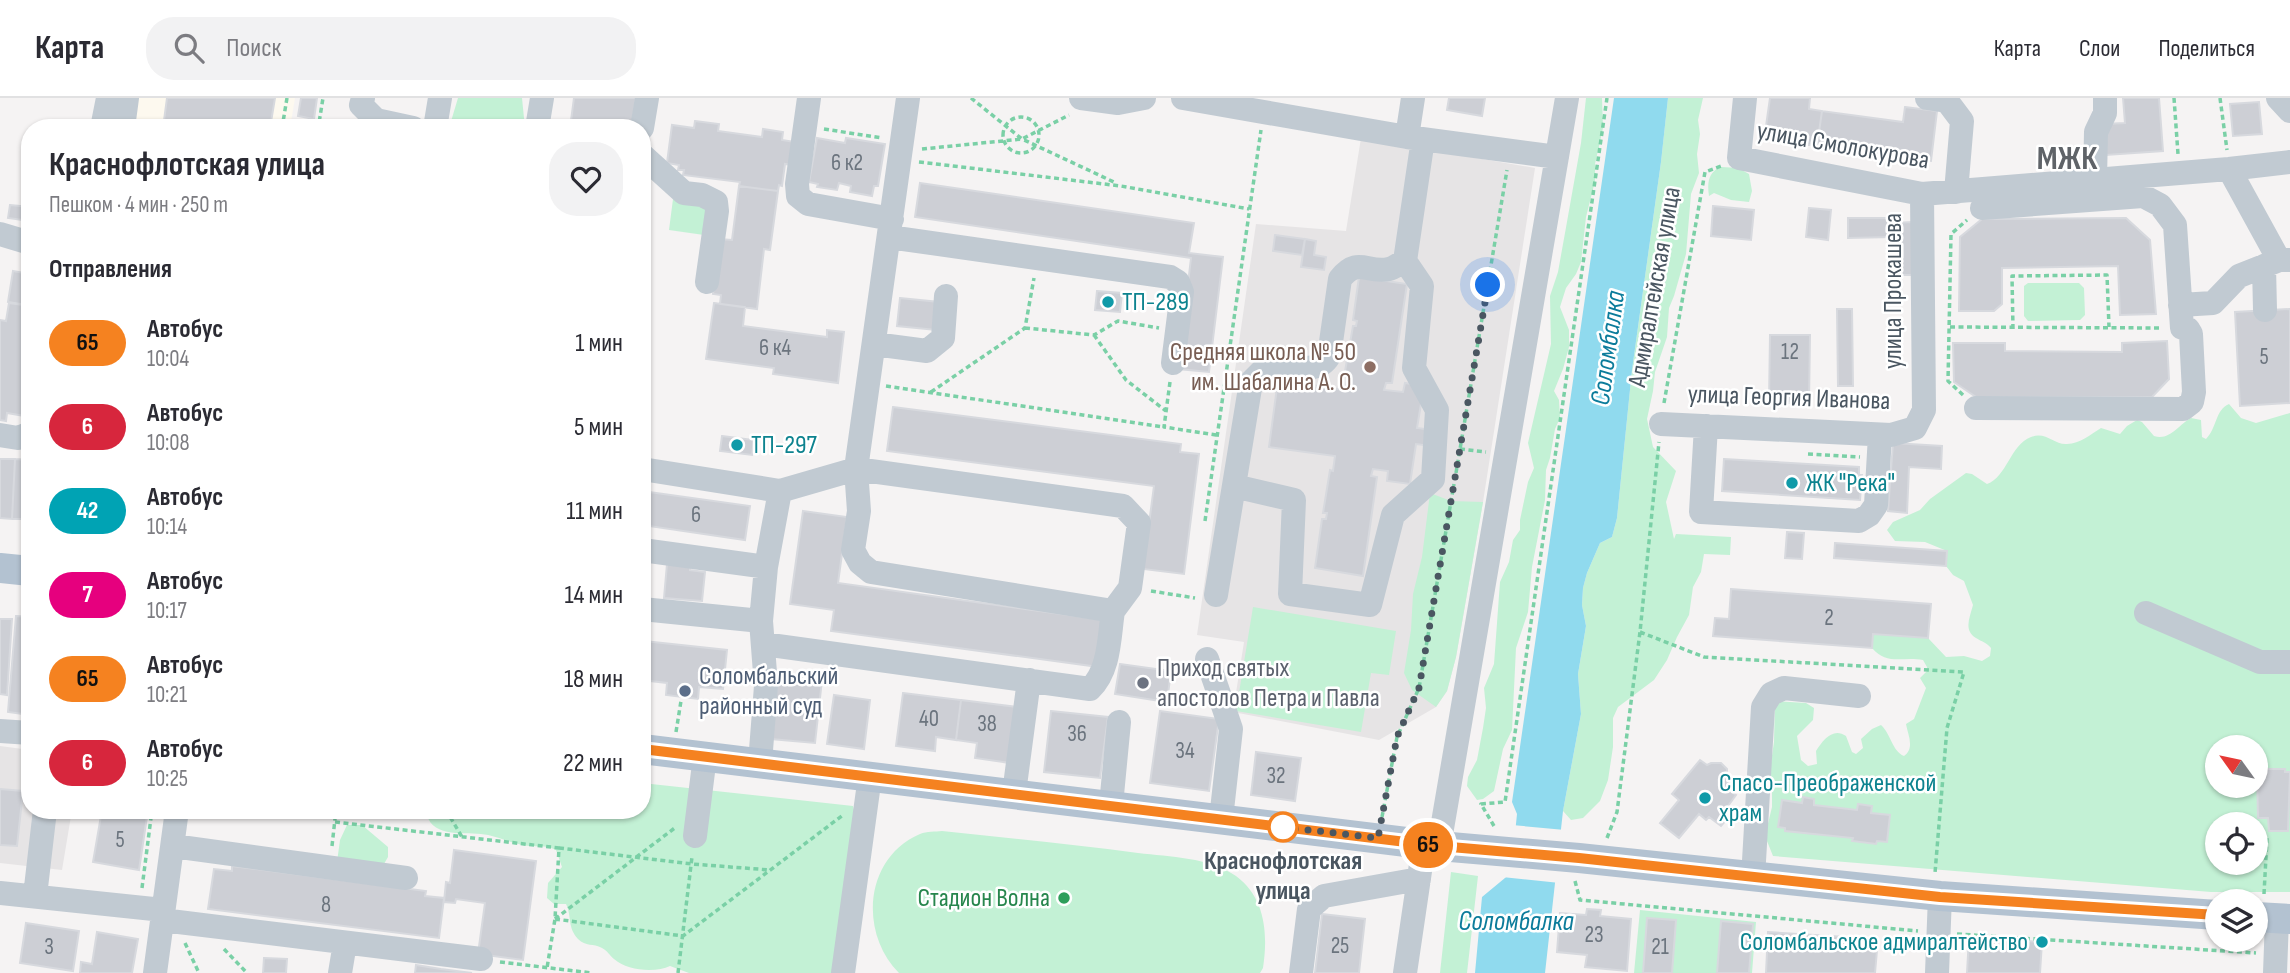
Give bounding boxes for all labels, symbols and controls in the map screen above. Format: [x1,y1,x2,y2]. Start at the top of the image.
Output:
search box [146,17,636,80]
text: Карта [35,28,104,68]
icon: search [170,29,208,67]
text: Поиск [226,33,281,64]
text: Карта [1994,34,2041,63]
text: Слои [2079,34,2120,63]
text: Поделиться [2158,34,2255,63]
street label: улица Смолокурова [1754,116,1932,176]
district label: МЖК [2037,139,2098,179]
button: heart [549,142,623,216]
text: Краснофлотская улица [49,145,325,185]
house number: 6 к2 [831,149,863,177]
street label: Адмиралтейская улица [1622,185,1688,390]
text: Пешком · 4 мин · 250 m [49,191,228,219]
street label: улица Прокашева [1878,213,1909,369]
text: Отправления [49,254,172,285]
your location [1470,267,1505,302]
place label: ТП-289 [1122,287,1189,318]
water label: Соломбалка [1584,288,1632,407]
marker: ТП-289 [1100,294,1116,310]
text: Автобус [147,314,223,345]
text: 65 [77,328,98,357]
text: 1 мин [575,328,623,359]
house number: 6 к4 [759,334,791,362]
place label: Средняя школа № 50 им. Шабалина А. О. [1170,337,1356,398]
house number: 12 [1781,338,1799,366]
house number: 5 [2259,343,2269,371]
text: 10:04 [147,345,189,373]
marker: Средняя школа № 50 им. Шабалина А. О. [1362,359,1378,375]
street label: улица Георгия Иванова [1687,379,1891,417]
text: Автобус [147,398,223,429]
text: 6 [82,412,93,441]
text: 5 мин [574,412,623,443]
text: 10:08 [147,429,190,457]
place label: ТП-297 [751,430,818,461]
marker: ТП-297 [729,437,745,453]
place label: ЖК "Река" [1806,468,1895,499]
marker: ЖК "Река" [1784,475,1800,491]
text: Автобус [147,482,223,513]
text: 42 [77,496,98,525]
text: 11 мин [566,496,623,527]
house number: 6 [691,501,701,529]
text: 10:14 [147,513,187,541]
text: Автобус [147,566,223,597]
text: 7 [82,580,93,609]
text: 14 мин [564,580,623,611]
text: 10:17 [147,597,187,625]
house number: 2 [1824,604,1834,632]
text: Автобус [147,650,223,681]
place label: Приход святых апостолов Петра и Павла [1157,653,1380,714]
place label: Соломбальский районный суд [699,661,839,722]
text: 65 [77,664,98,693]
text: 18 мин [564,664,623,695]
marker: Приход святых апостолов Петра и Павла [1135,675,1151,691]
text: 10:21 [147,681,187,709]
marker: Соломбальский районный суд [677,683,693,699]
house number: 40 [919,705,939,733]
house number: 38 [977,710,997,738]
house number: 36 [1067,720,1087,748]
text: Автобус [147,734,223,765]
north arrow [2205,735,2268,798]
map controls [2205,735,2268,952]
house number: 34 [1175,737,1195,765]
text: 6 [82,748,93,777]
text: 22 мин [563,748,623,779]
house number: 32 [1266,762,1286,790]
text: 10:25 [147,765,188,793]
place label: Спасо-Преображенской храм [1719,768,1936,829]
marker: Спасо-Преображенской храм [1697,790,1713,806]
marker: Краснофлотская улица [1268,812,1298,842]
button: locate [2205,812,2268,875]
line badge: 65 [1396,822,1460,868]
house number: 5 [115,826,125,854]
text: 65 [1417,830,1439,859]
place label: Краснофлотская улица [1204,846,1362,907]
place label: Стадион Волна [917,883,1050,914]
button: layers [2205,889,2268,952]
marker: Стадион Волна [1056,890,1072,906]
house number: 8 [321,891,331,919]
water label: Соломбалка [1458,905,1574,938]
house number: 23 [1584,921,1604,949]
place label: Соломбальское адмиралтейство [1740,927,2028,958]
house number: 25 [1331,932,1349,960]
house number: 3 [44,933,54,961]
house number: 21 [1651,933,1669,961]
marker: Соломбальское адмиралтейство [2034,934,2050,950]

